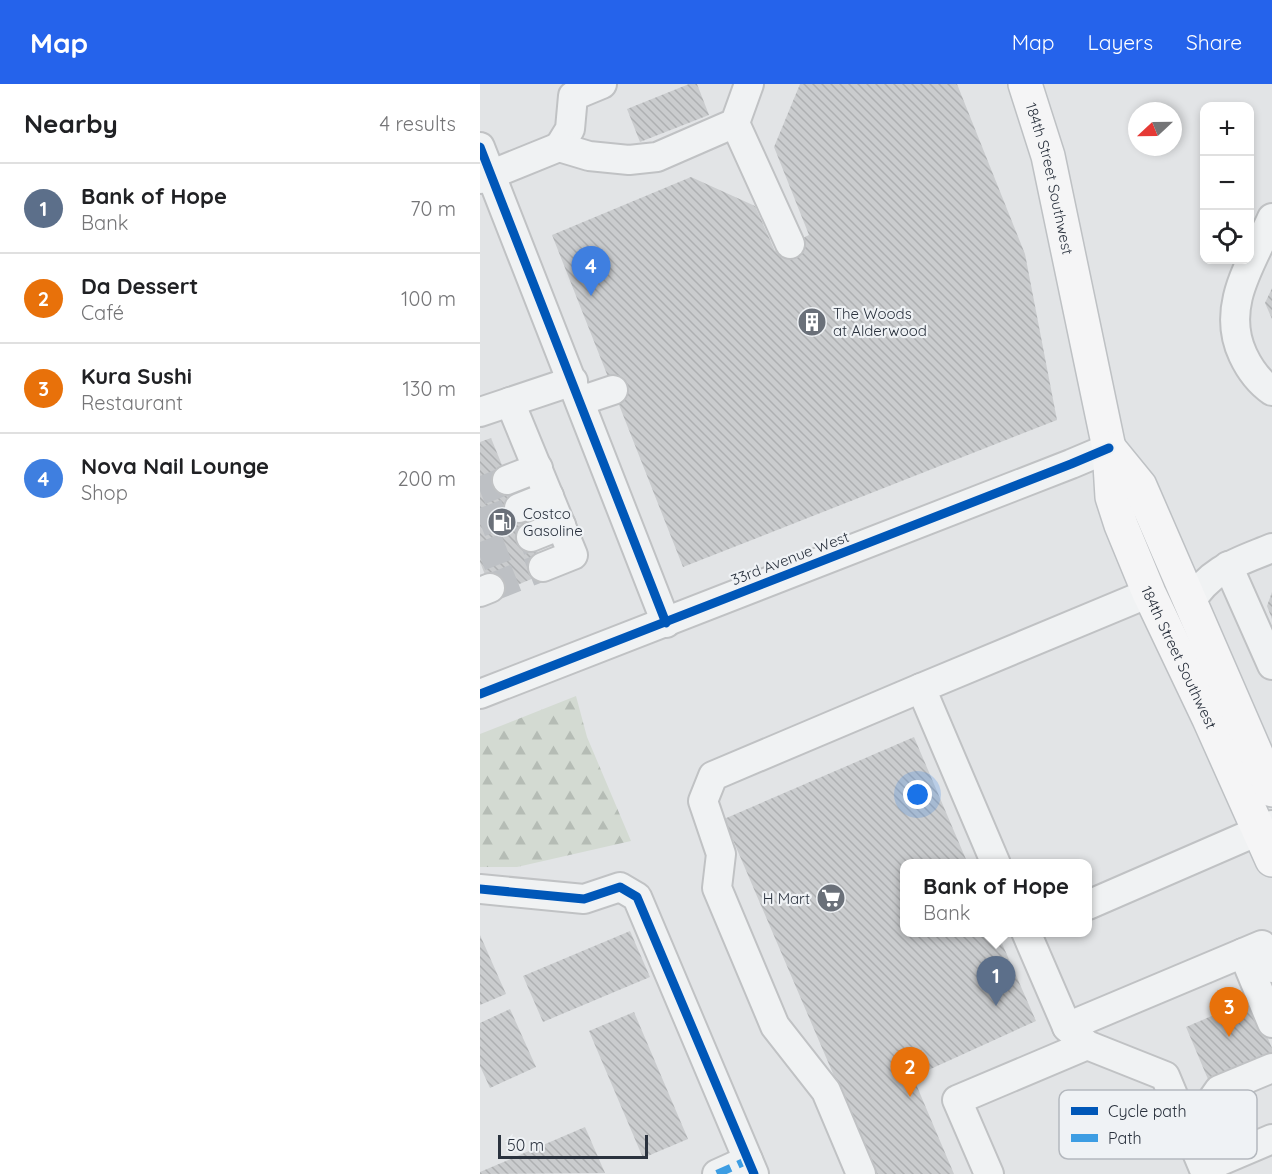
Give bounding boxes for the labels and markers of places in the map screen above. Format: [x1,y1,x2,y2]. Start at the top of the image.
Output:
pin: 4 [572,246,610,296]
place label: The Woods at Alderwood [833,304,927,340]
building icon: The Woods at Alderwood [796,306,828,338]
place label: Costco Gasoline [523,504,583,540]
fuel station icon: Costco Gasoline [486,506,518,538]
supermarket icon: H Mart [815,882,847,914]
place label: H Mart [763,889,810,908]
pin: 1 [976,956,1016,1006]
pin: 3 [1210,988,1248,1037]
pin: 2 [890,1048,930,1097]

